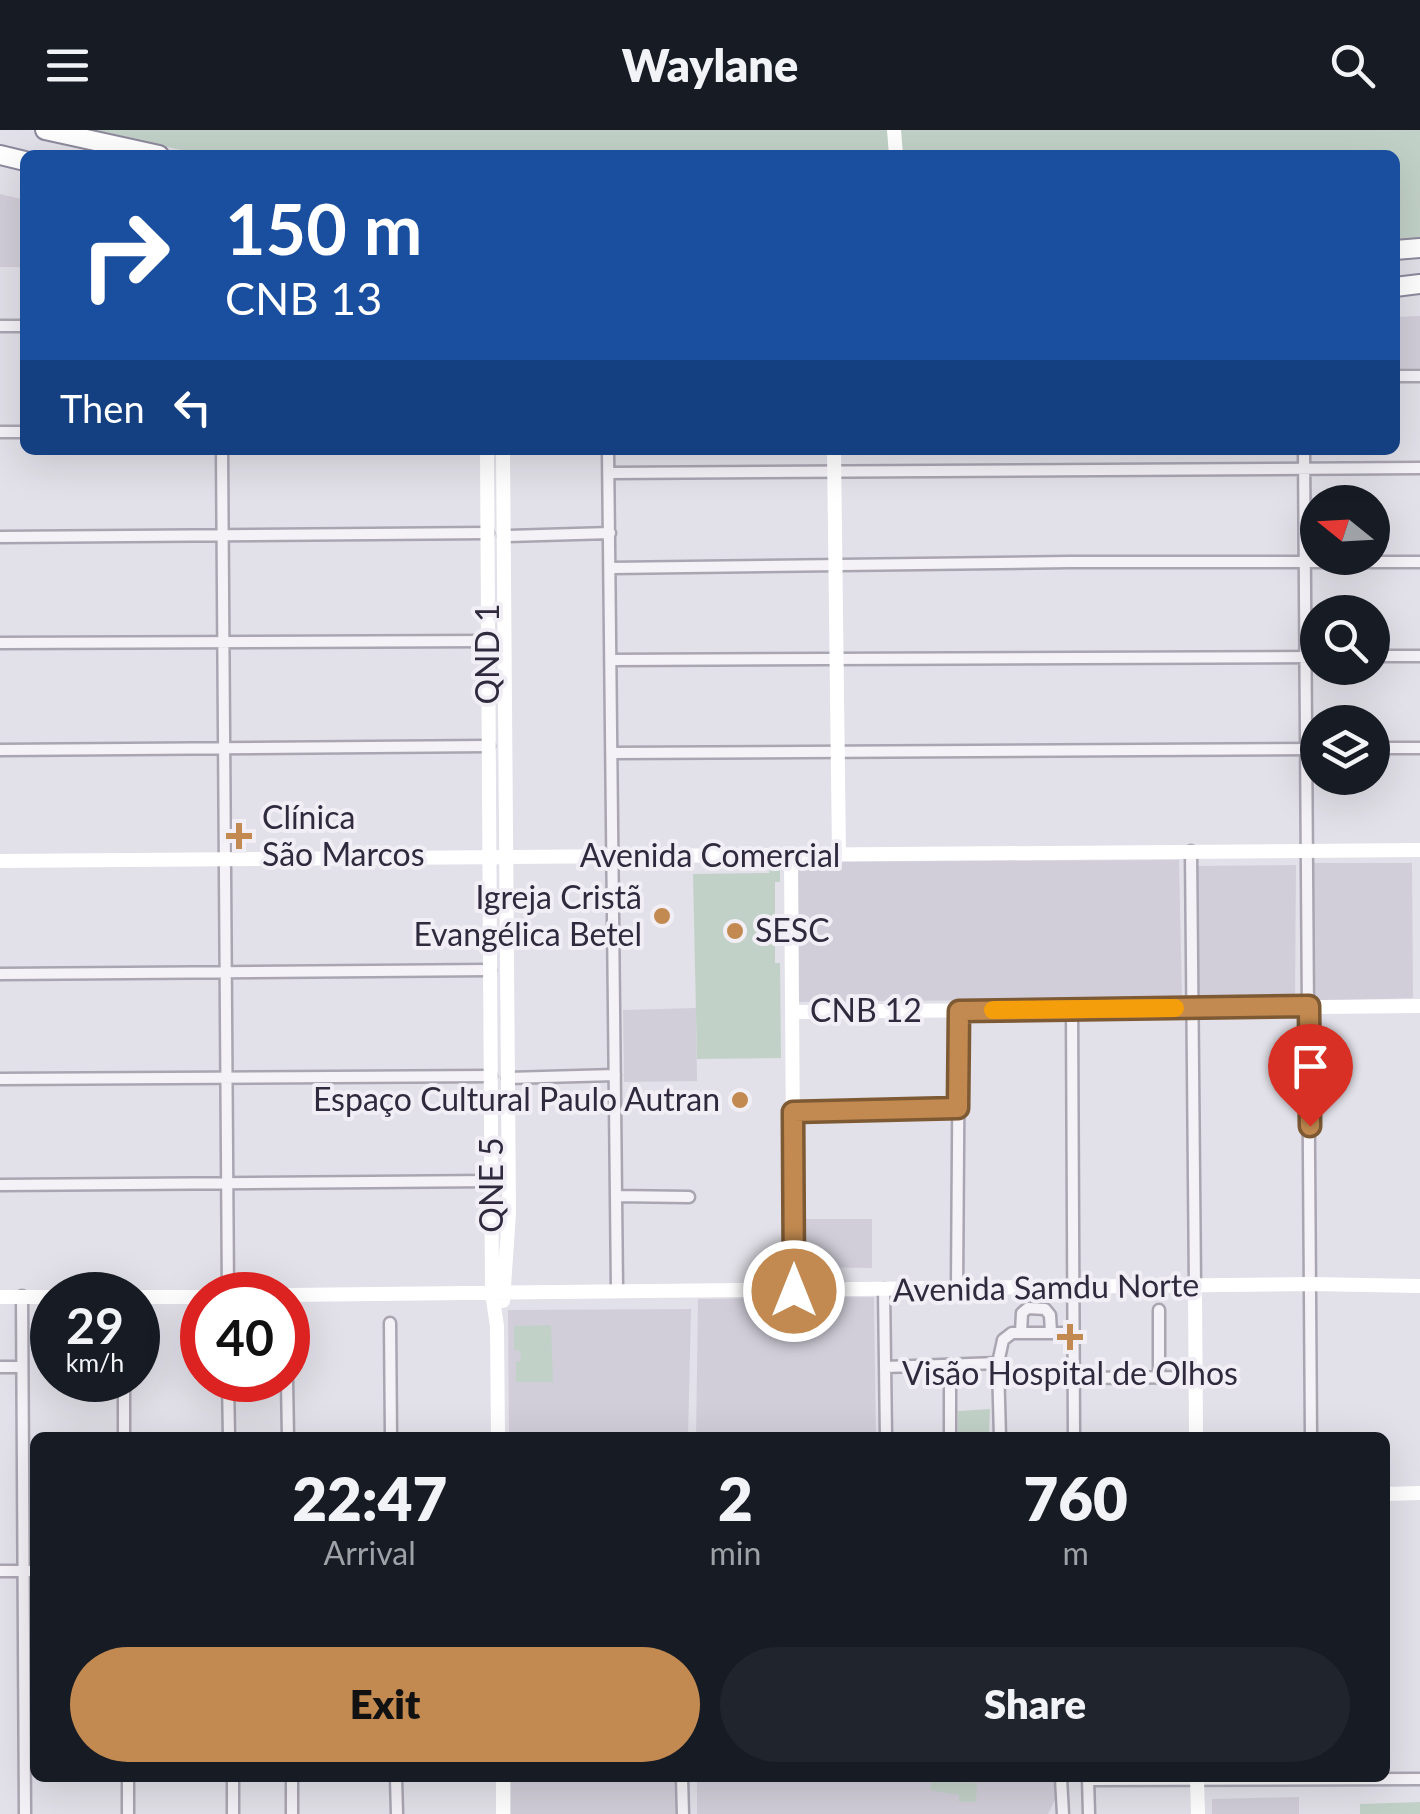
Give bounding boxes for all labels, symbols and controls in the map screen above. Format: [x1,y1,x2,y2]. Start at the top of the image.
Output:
icon: menu [40,38,95,93]
text: Waylane [622,38,798,92]
icon: search [1325,38,1380,93]
text: 150 m [225,186,422,270]
icon: right [60,190,190,320]
text: CNB 13 [225,271,382,325]
icon: left [165,380,220,435]
text: Then [60,385,145,431]
north arrow [1300,485,1390,575]
map controls [1300,485,1390,795]
button: search [1300,595,1390,685]
street label: QND 1 [467,603,506,705]
button: layers [1300,705,1390,795]
place label: Clínica São Marcos [262,797,425,873]
marker: Clínica São Marcos [226,823,252,849]
street label: Avenida Comercial [580,835,840,874]
place label: Igreja Cristã Evangélica Betel [413,877,642,953]
marker: Igreja Cristã Evangélica Betel [651,905,673,927]
place label: SESC [755,910,830,949]
marker: SESC [724,920,746,942]
street label: CNB 12 [810,990,922,1029]
pin [1268,1024,1353,1127]
icon: arrive [1283,1039,1338,1094]
place label: Espaço Cultural Paulo Autran [313,1079,720,1118]
marker: Espaço Cultural Paulo Autran [729,1089,751,1111]
street label: QNE 5 [471,1137,510,1233]
position arrow [742,1239,846,1343]
street label: Avenida Samdu Norte [893,1264,1199,1309]
speed limit sign: 40 [180,1272,310,1402]
text: 29 [66,1295,124,1355]
marker: Visão Hospital de Olhos [1057,1324,1083,1350]
text: km/h [66,1347,124,1377]
place label: Visão Hospital de Olhos [902,1353,1238,1392]
text: 22:47 [292,1462,447,1534]
text: 2 [718,1462,753,1534]
text: 760 [1023,1462,1128,1534]
text: Arrival [324,1533,416,1572]
text: min [709,1533,761,1572]
text: m [1062,1533,1089,1572]
button: Exit [70,1647,700,1762]
button: Share [720,1647,1350,1762]

